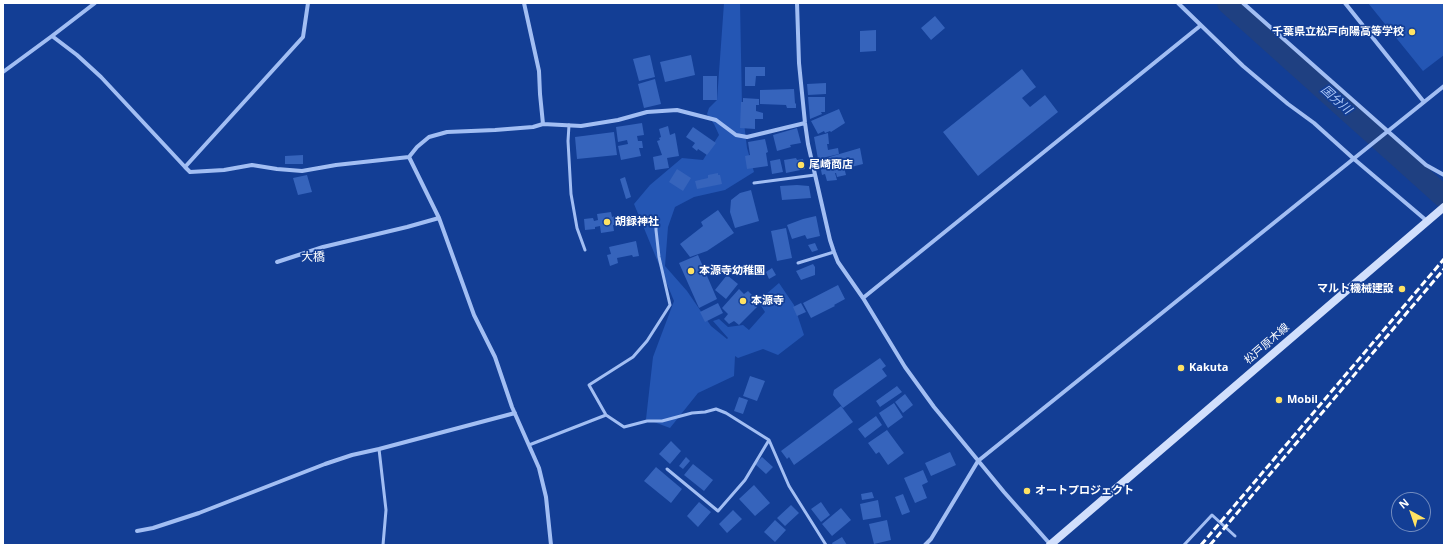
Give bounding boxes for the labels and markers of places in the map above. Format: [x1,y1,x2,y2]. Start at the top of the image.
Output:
place label: 千葉県立松戸向陽高等学校 [1272,25,1404,39]
marker: 千葉県立松戸向陽高等学校 [1407,27,1417,37]
place label: 尾崎商店 [809,158,853,172]
marker: 尾崎商店 [796,160,806,170]
place label: 胡録神社 [615,215,659,229]
marker: 胡録神社 [602,217,612,227]
place label: 本源寺幼稚園 [699,264,765,278]
marker: 本源寺幼稚園 [686,266,696,276]
place label: マルト機械建設 [1317,282,1394,296]
marker: マルト機械建設 [1397,284,1407,294]
place label: 本源寺 [751,294,784,308]
marker: 本源寺 [738,296,748,306]
place label: Kakuta [1189,361,1228,375]
marker: Kakuta [1176,363,1186,373]
place label: Mobil [1287,393,1318,407]
marker: Mobil [1274,395,1284,405]
place label: オートプロジェクト [1035,484,1134,498]
marker: オートプロジェクト [1022,486,1032,496]

